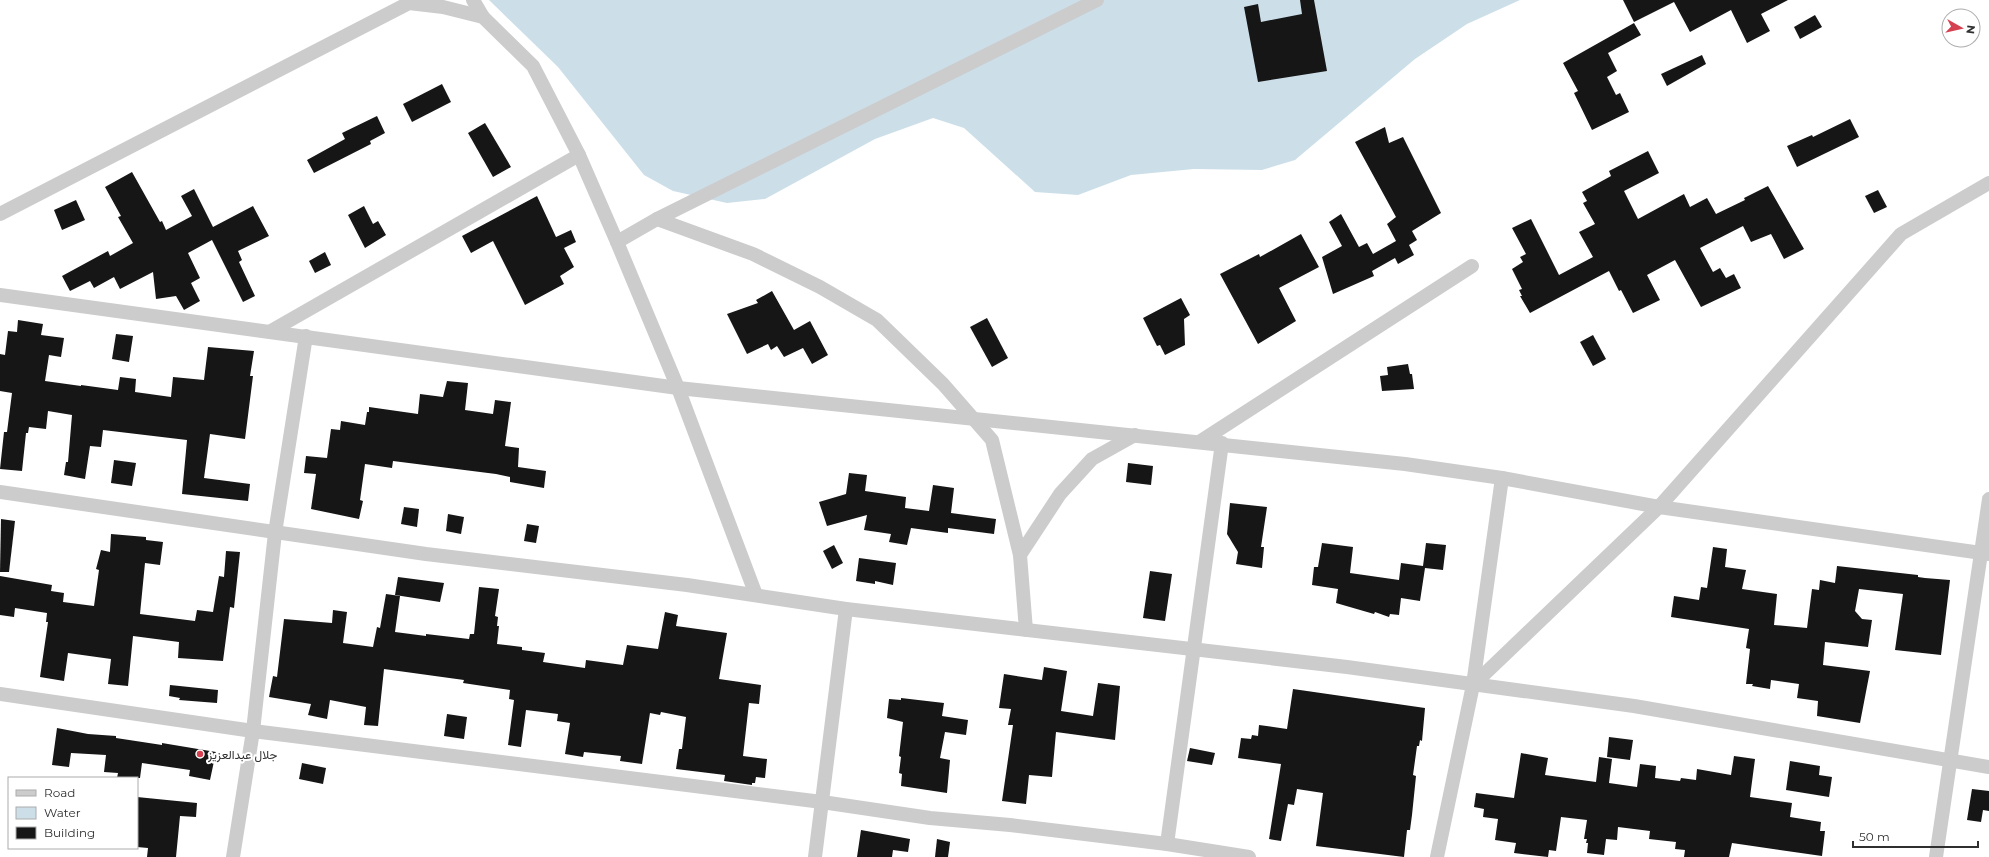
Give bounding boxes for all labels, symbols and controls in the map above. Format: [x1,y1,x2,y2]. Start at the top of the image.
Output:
north arrow [1941,8,1981,48]
text: N [1963,24,1978,35]
place label: جلال عبدالعزيز [207,747,277,763]
marker: جلال عبدالعزيز [195,749,205,759]
legend [8,777,138,849]
text: Road [44,785,75,800]
text: Water [44,805,81,820]
scale bar [1853,823,1978,849]
text: Building [44,825,95,840]
text: 50 m [1859,829,1890,844]

